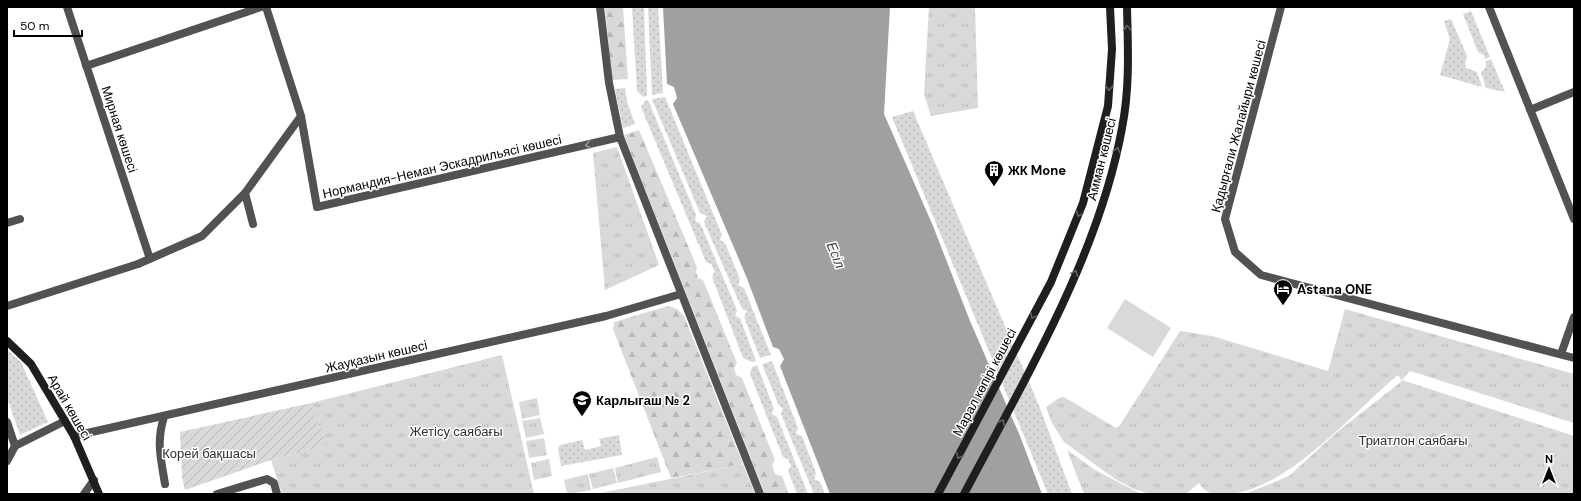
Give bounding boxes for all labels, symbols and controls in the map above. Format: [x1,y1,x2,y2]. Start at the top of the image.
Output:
scale bar [14,12,82,38]
text: 50 m [20,18,49,34]
one-way arrow [1123,25,1132,31]
street label: Қадырғали Жалайыри көшесі [1207,38,1270,214]
street label: Мирная көшесі [98,84,142,175]
one-way arrow [1105,85,1114,91]
street label: Амман көшесі [1083,116,1120,202]
street label: Нормандия-Неман Эскадрильясі көшесі [321,131,563,202]
one-way arrow [584,140,591,149]
one-way arrow [1112,147,1121,154]
building icon: ЖК Mone [983,159,1005,187]
place label: ЖК Mone [1007,162,1066,179]
one-way arrow [1076,211,1084,218]
water label: Есіл [823,239,850,271]
one-way arrow [1070,269,1078,277]
hotel icon: Astana ONE [1272,278,1294,306]
place label: Astana ONE [1297,281,1372,298]
one-way arrow [1030,312,1037,319]
street label: Марал көпірі көшесі [949,325,1020,439]
street label: Жауқазын көшесі [323,336,429,377]
street label: Арай көшесі [44,371,95,444]
school or university icon: Карлыгаш № 2 [571,389,593,417]
place label: Карлыгаш № 2 [596,392,690,409]
one-way arrow [997,419,1004,426]
park label: Жетісу саябағы [409,423,503,440]
park label: Триатлон саябағы [1358,432,1468,449]
park label: Корей бақшасы [162,445,256,462]
north arrow [1529,449,1569,489]
one-way arrow [956,452,963,459]
text: N [1545,452,1553,466]

